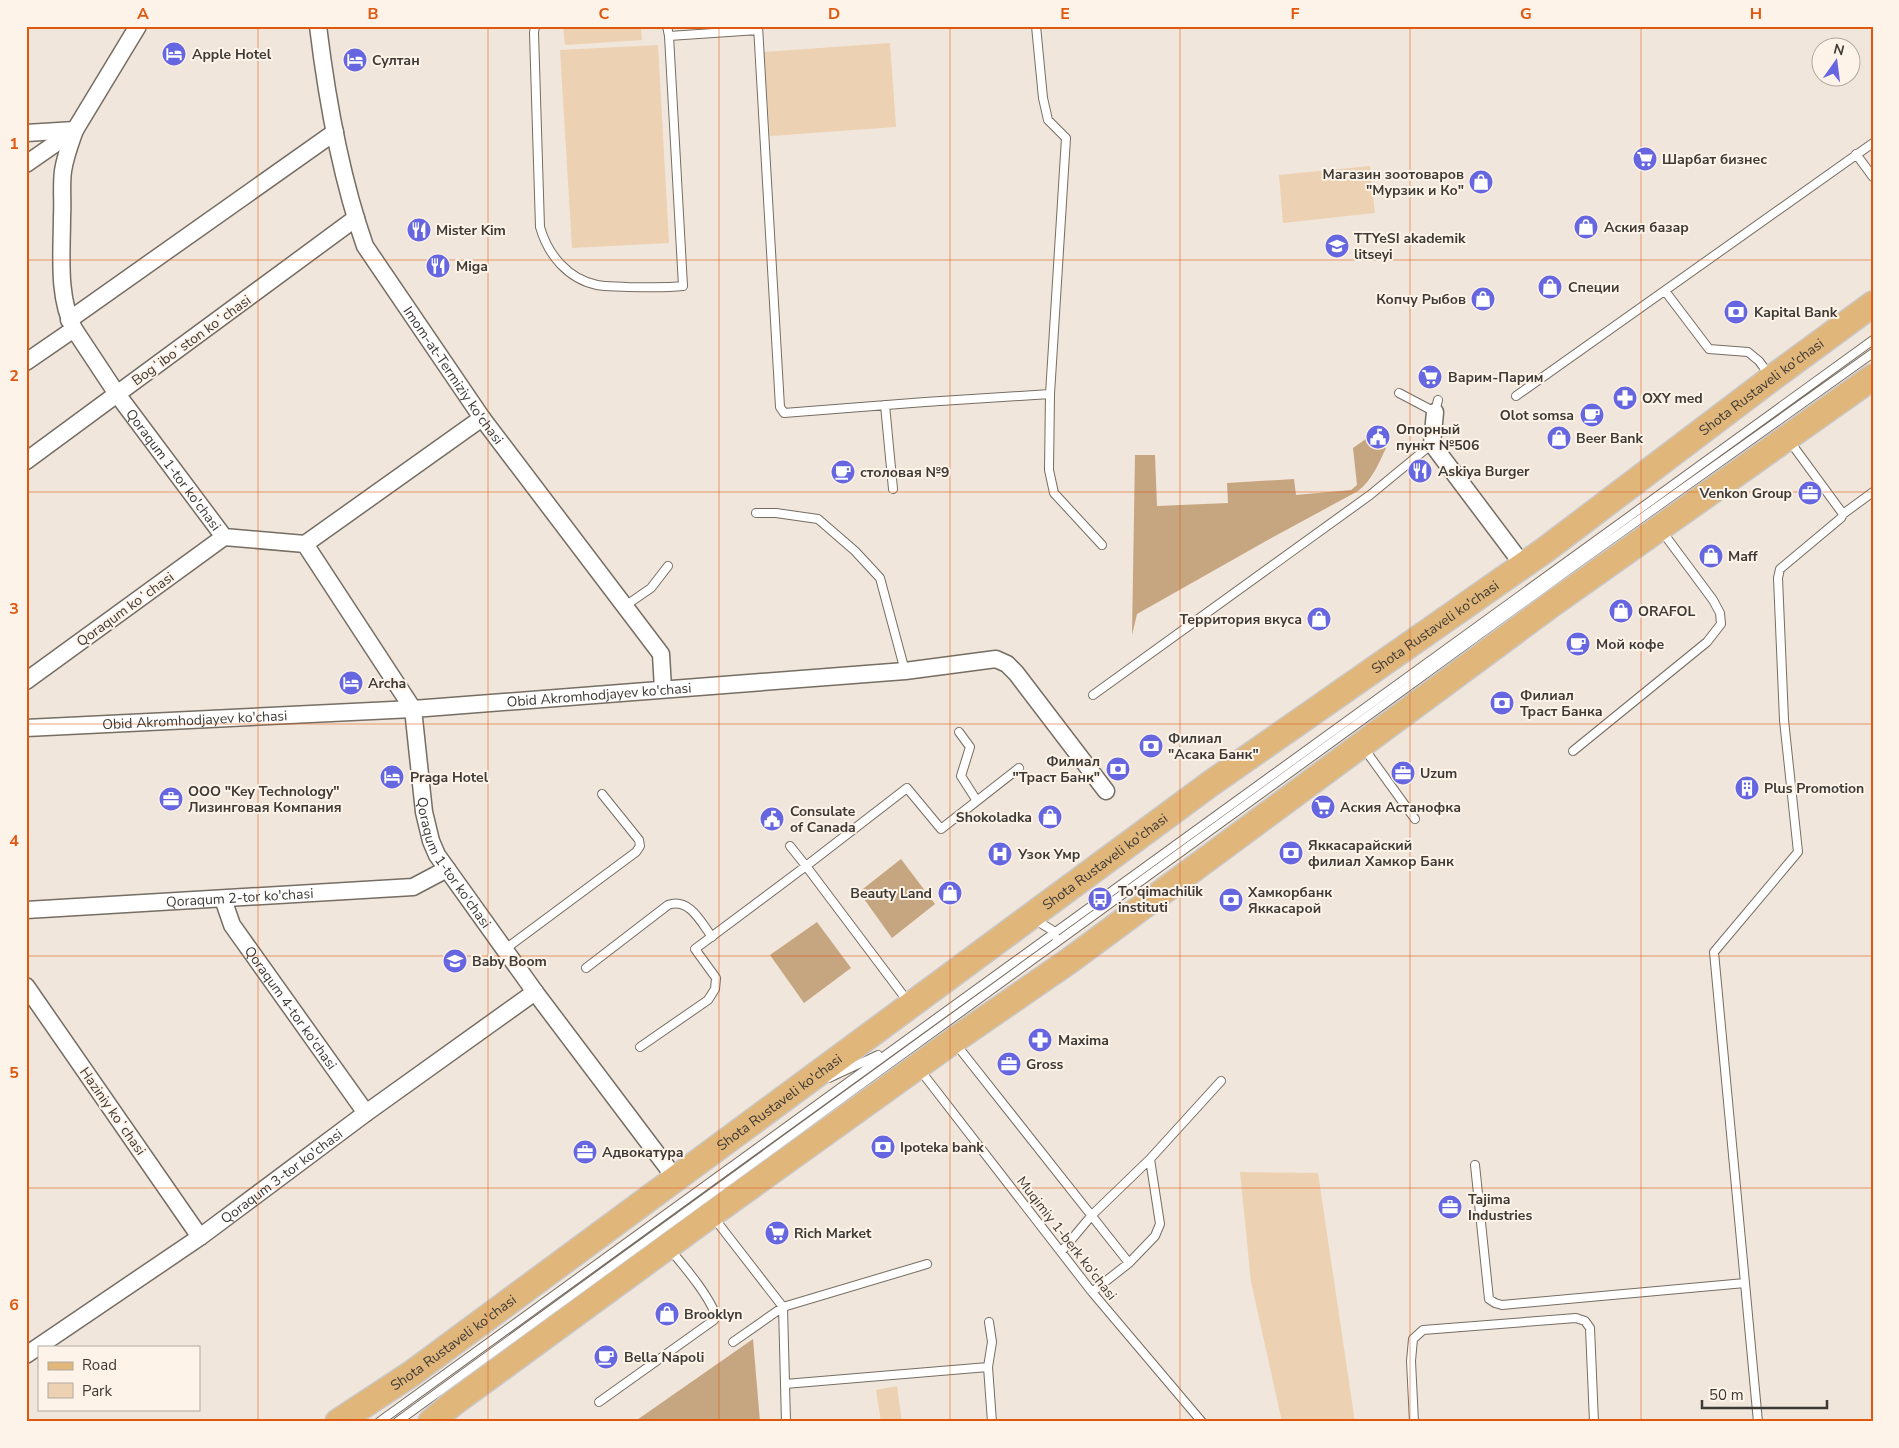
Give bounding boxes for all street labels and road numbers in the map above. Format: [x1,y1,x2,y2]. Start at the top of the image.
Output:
street label: Bogʻiboʻston koʻchasi [128,291,255,390]
street label: Imom-at-Termiziy ko'chasi [399,303,508,448]
street label: Shota Rustaveli ko'chasi [1695,334,1828,440]
street label: Qoraqum 1-tor ko'chasi [121,405,225,535]
street label: Qoraqum koʻchasi [73,568,178,651]
street label: Shota Rustaveli ko'chasi [1368,576,1503,678]
street label: Obid Akromhodjayev ko'chasi [506,679,692,712]
street label: Obid Akromhodjayev ko'chasi [102,706,288,734]
street label: Qoraqum 1-tor ko'chasi [412,796,495,932]
street label: Shota Rustaveli ko'chasi [1039,809,1172,915]
street label: Qoraqum 2-tor ko'chasi [165,884,314,912]
street label: Qoraqum 4-tor ko'chasi [240,942,341,1074]
street label: Shota Rustaveli ko'chasi [713,1050,846,1155]
street label: Haziniy koʻchasi [75,1064,150,1159]
street label: Qoraqum 3-tor ko'chasi [217,1125,347,1228]
street label: Muqimiy 1-berk ko'chasi [1012,1172,1121,1304]
street label: Shota Rustaveli ko'chasi [387,1290,520,1395]

